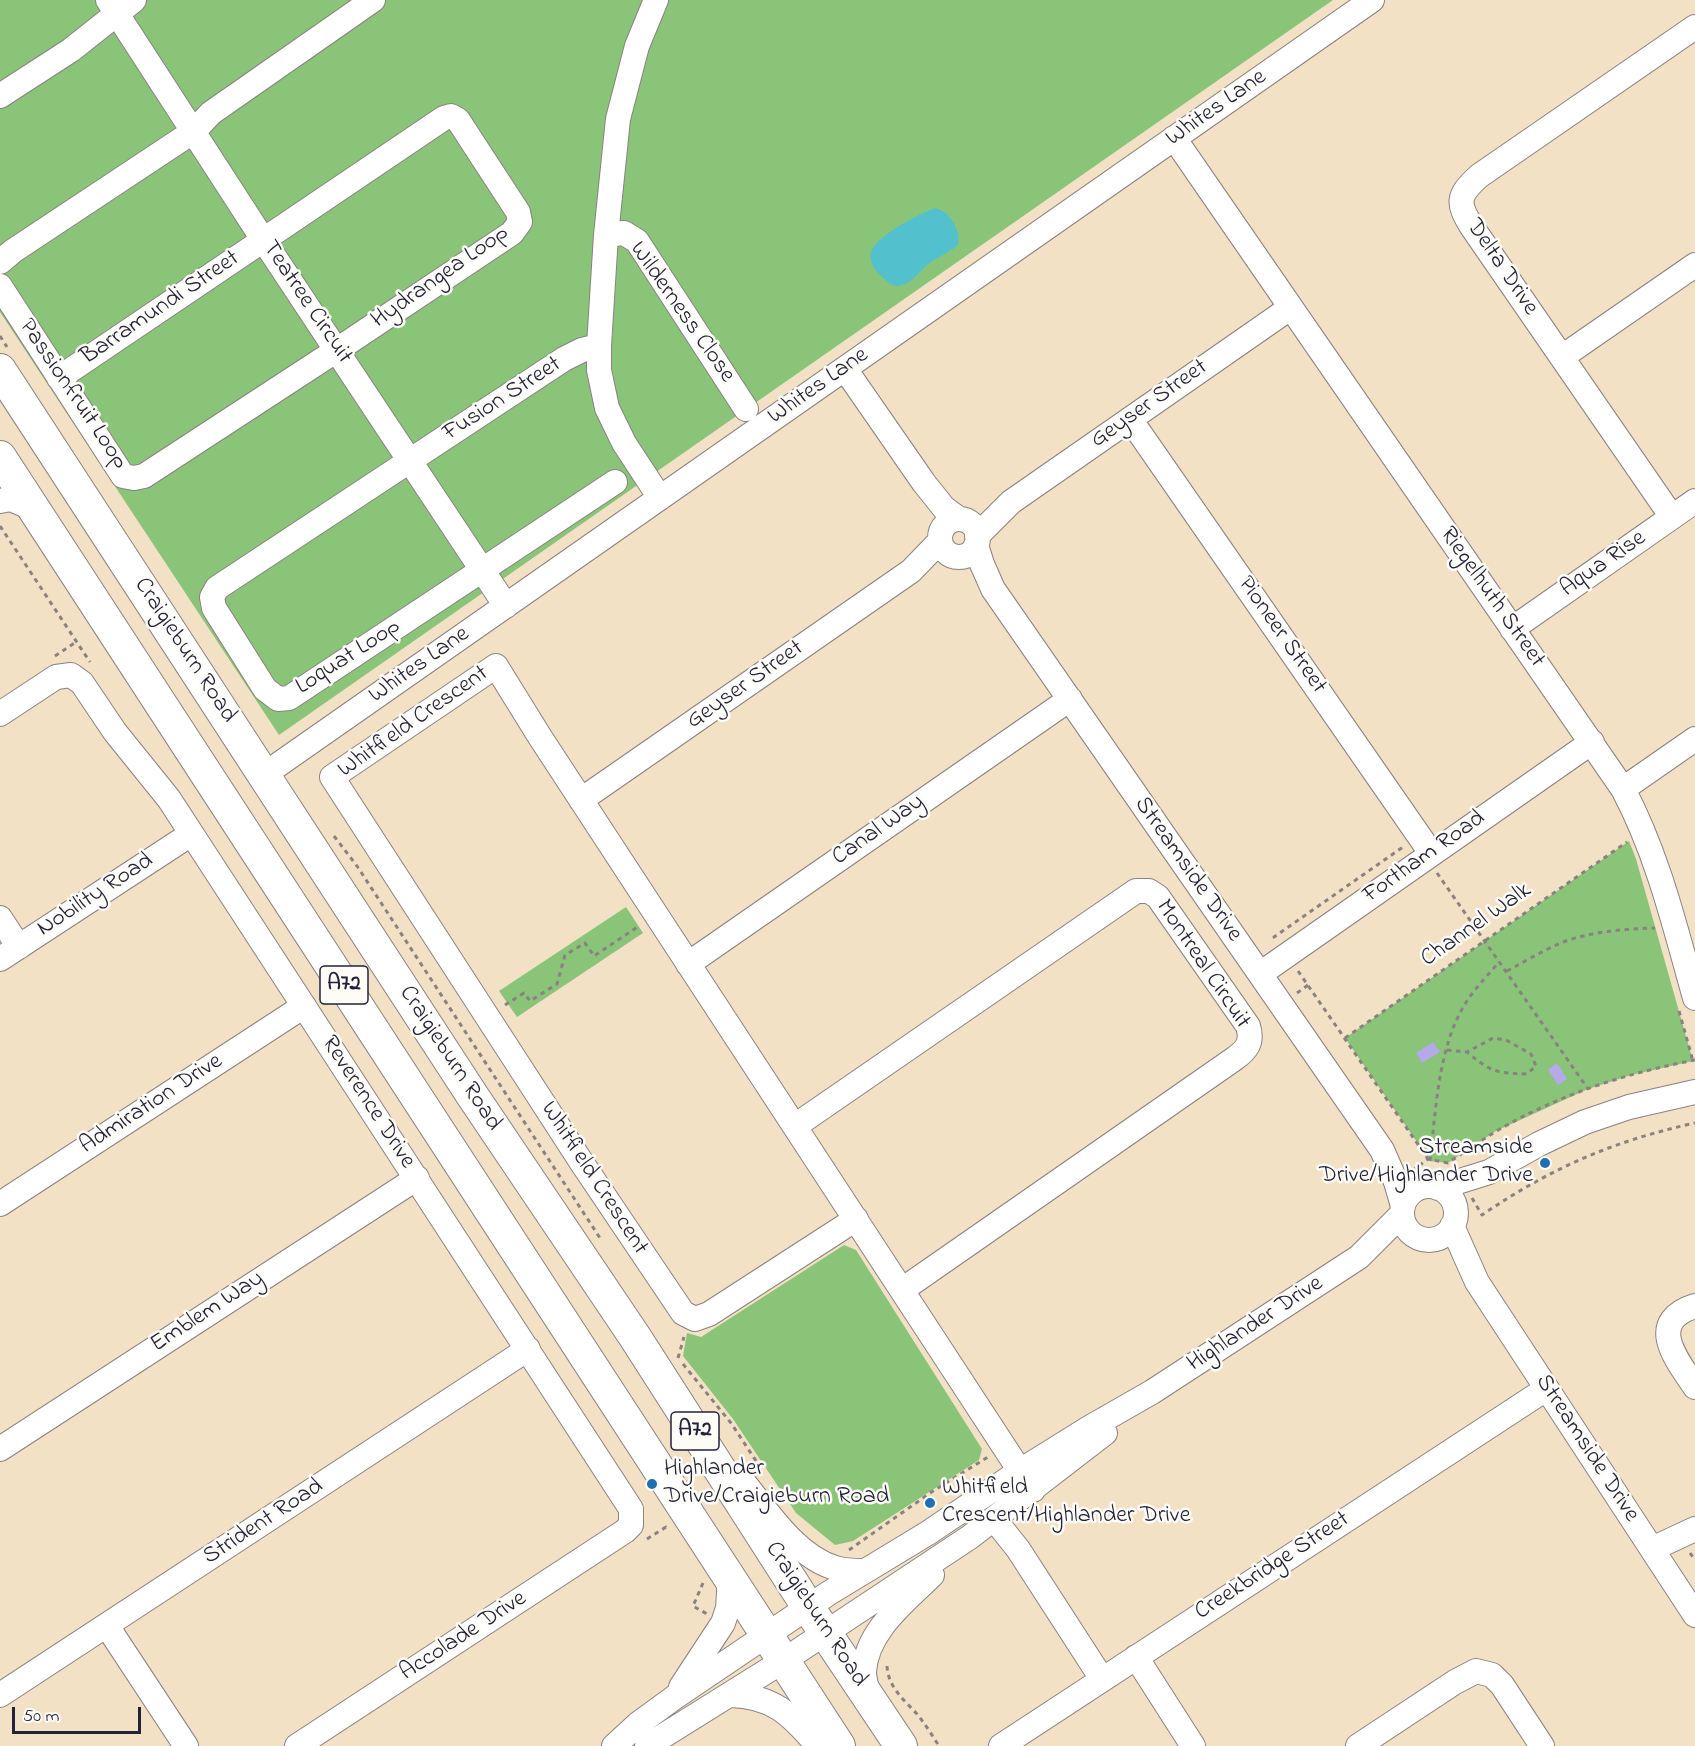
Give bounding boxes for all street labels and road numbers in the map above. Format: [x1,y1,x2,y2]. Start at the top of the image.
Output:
street label: Whites Lane [1161,64,1273,154]
street label: Delta Drive [1458,215,1544,321]
street label: Hydrangea Loop [367,220,515,336]
street label: Teatree Circuit [254,236,358,370]
street label: Wilderness Close [622,237,740,389]
street label: Barramundi Street [76,245,246,373]
street label: Passionfruit Loop [11,314,133,476]
street label: Whites Lane [763,342,875,432]
street label: Fusion Street [439,351,567,449]
street label: Geyser Street [1086,354,1214,456]
street label: Riegelhuth Street [1432,522,1550,674]
street label: Aqua Rise [1556,525,1652,605]
street label: Pioneer Street [1230,572,1332,700]
street label: Craigieburn Road [126,573,242,729]
street label: Loquat Loop [291,614,407,702]
street label: Whites Lane [364,621,476,711]
street label: Geyser Street [682,635,810,737]
street label: Whitfield Crescent [333,660,495,786]
street label: Canal Way [827,789,931,873]
street label: Streamside Drive [1126,792,1248,948]
street label: Fortham Road [1358,805,1492,911]
street label: Nobility Road [32,848,160,944]
street label: Channel Walk [1416,877,1538,975]
street label: Montreal Circuit [1148,895,1256,1035]
road number: A72 [320,966,368,1004]
street label: Craigieburn Road [391,981,507,1137]
street label: Reverence Drive [313,1031,421,1175]
street label: Admiration Drive [75,1048,229,1162]
street label: Whitfield Crescent [533,1097,653,1261]
street label: Emblem Way [146,1266,270,1360]
street label: Highlander Drive [1183,1270,1329,1380]
street label: Streamside Drive [1528,1370,1644,1528]
road number: A72 [671,1412,719,1450]
street label: Strident Road [198,1473,330,1573]
street label: Creekbridge Street [1190,1506,1356,1628]
street label: Craigieburn Road [757,1537,873,1693]
street label: Accolade Drive [395,1585,533,1689]

